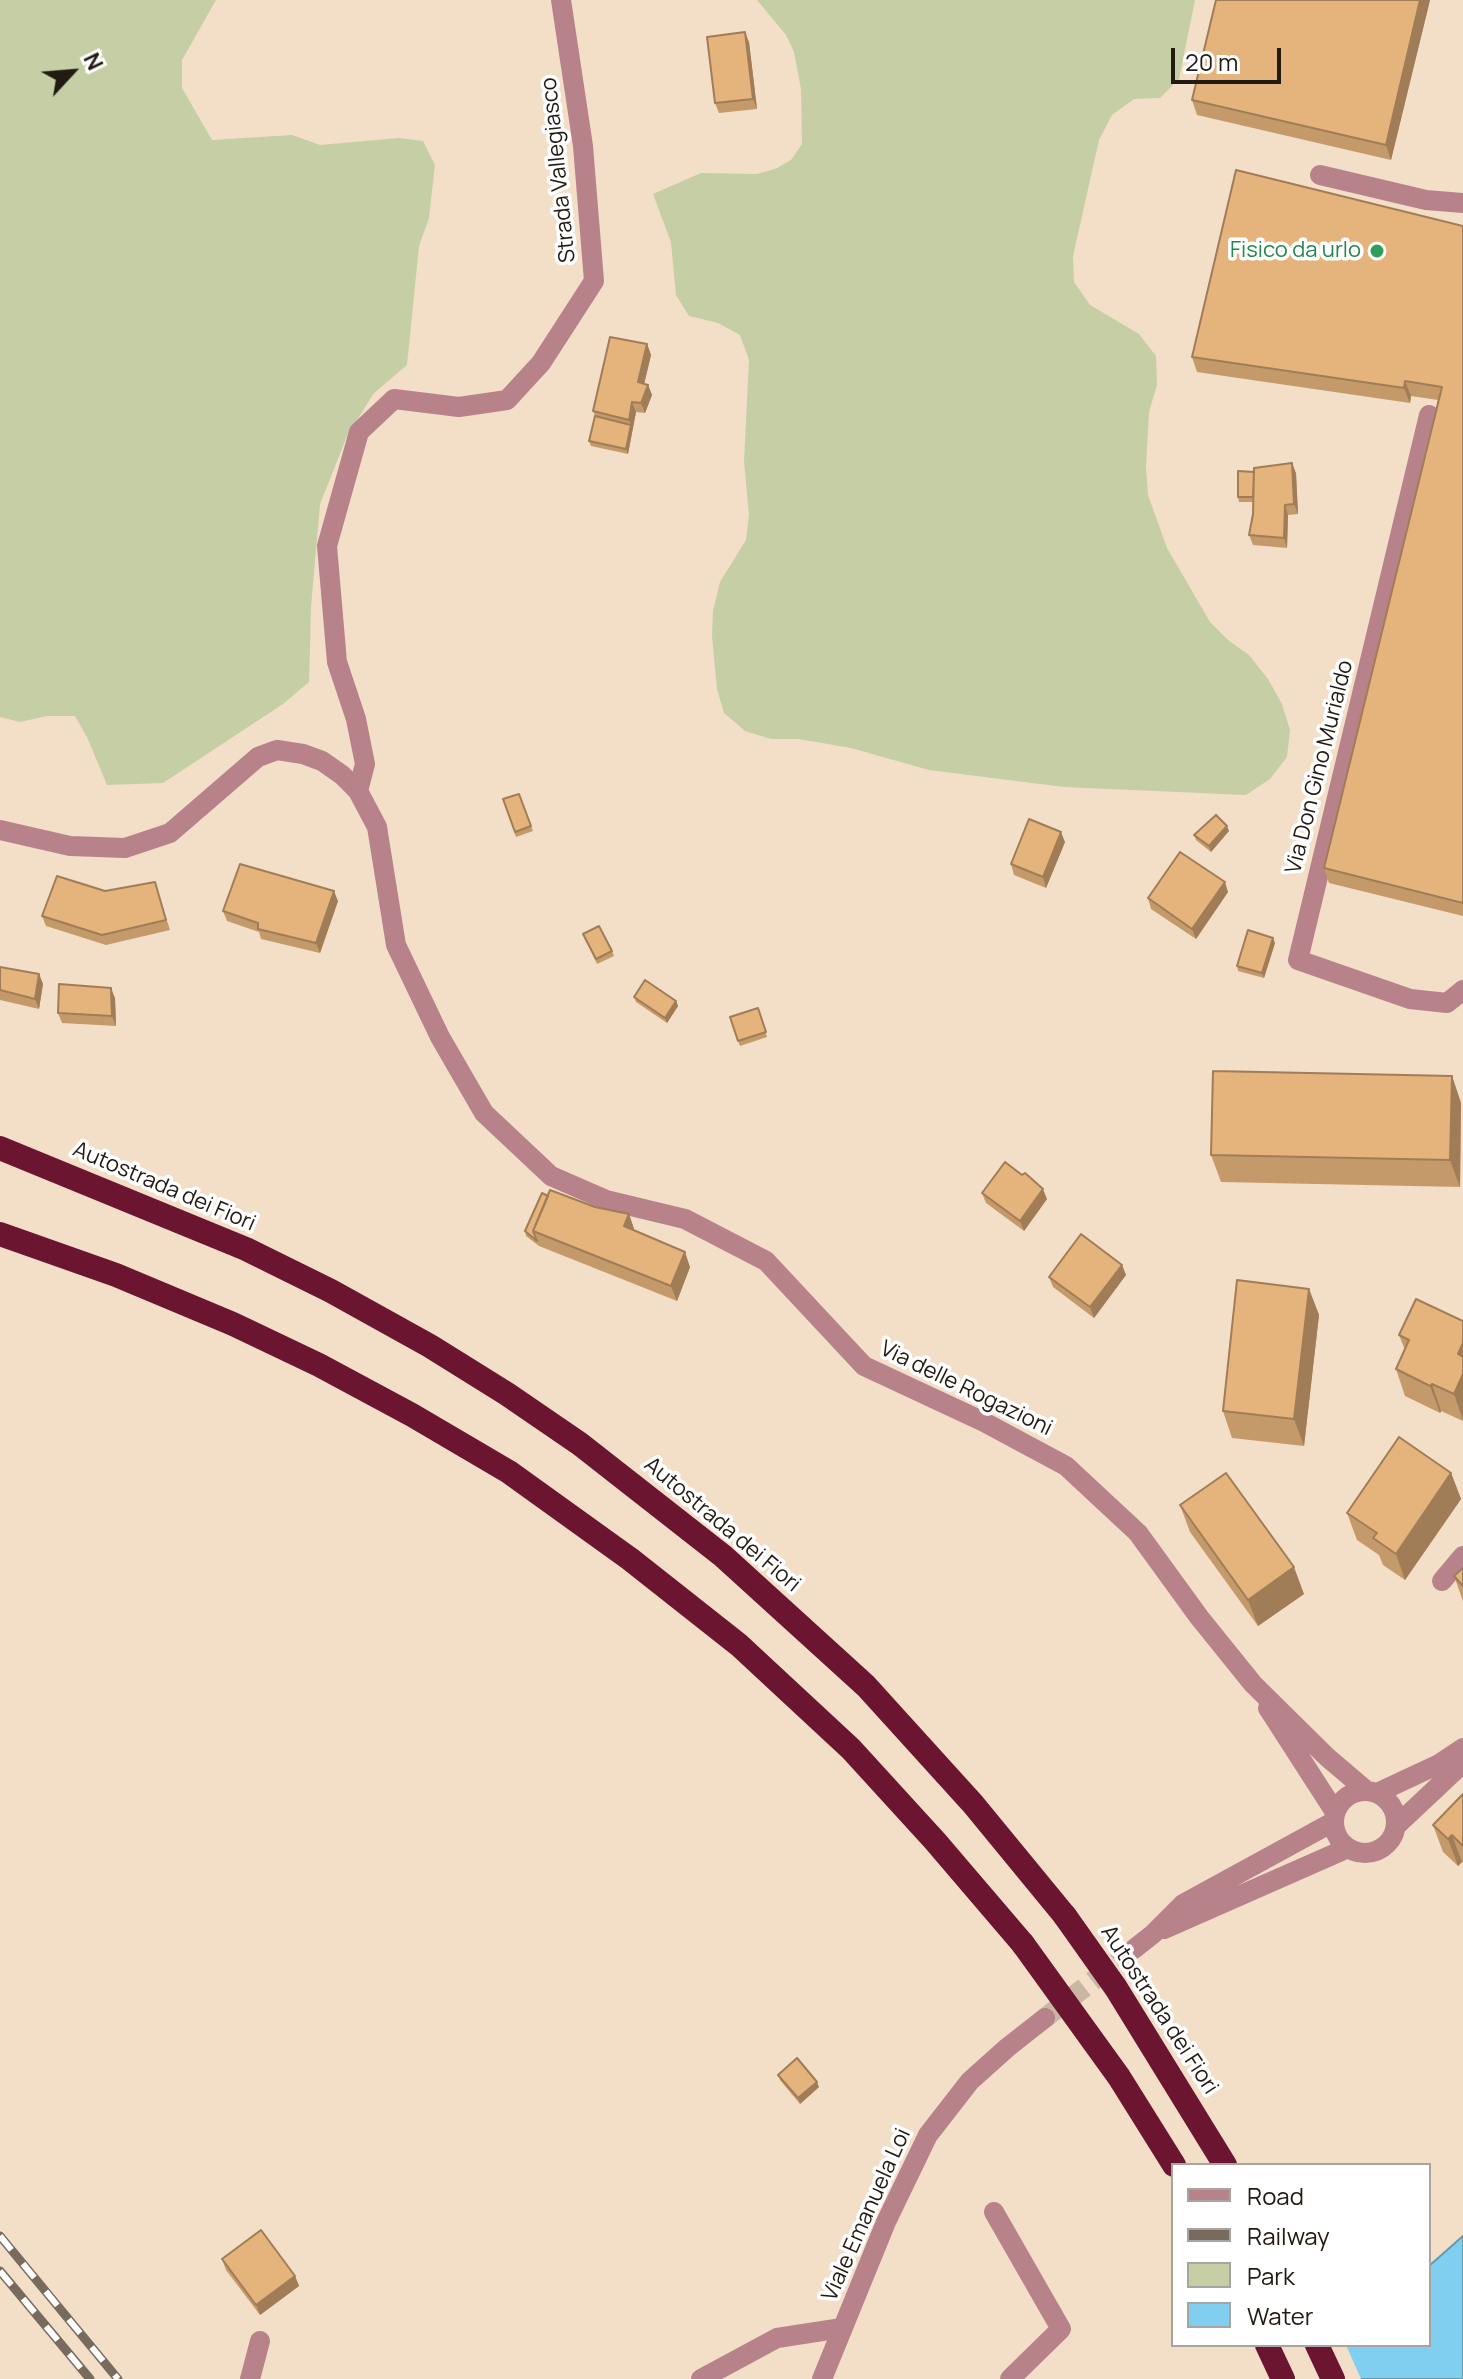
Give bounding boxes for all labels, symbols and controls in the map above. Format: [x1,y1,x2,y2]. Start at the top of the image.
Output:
north arrow [32,32,112,112]
scale bar [1175,32,1285,82]
text: 20 m [1185,45,1238,78]
text: N [77,48,111,75]
street label: Strada Vallegiasco [536,76,582,264]
place label: Fisico da urlo [1230,238,1361,264]
marker: Fisico da urlo [1368,242,1386,260]
street label: Via Don Gino Murialdo [1281,658,1359,876]
street label: Autostrada dei Fiori [69,1137,259,1237]
street label: Via delle Rogazioni [876,1336,1056,1442]
street label: Autostrada dei Fiori [639,1452,805,1598]
street label: Autostrada dei Fiori [1095,1921,1223,2099]
street label: Viale Emanuela Loi [817,2125,917,2305]
legend [1171,2163,1431,2347]
text: Road [1247,2179,1304,2212]
text: Railway [1247,2219,1330,2252]
text: Park [1247,2259,1295,2292]
text: Water [1247,2299,1314,2332]

